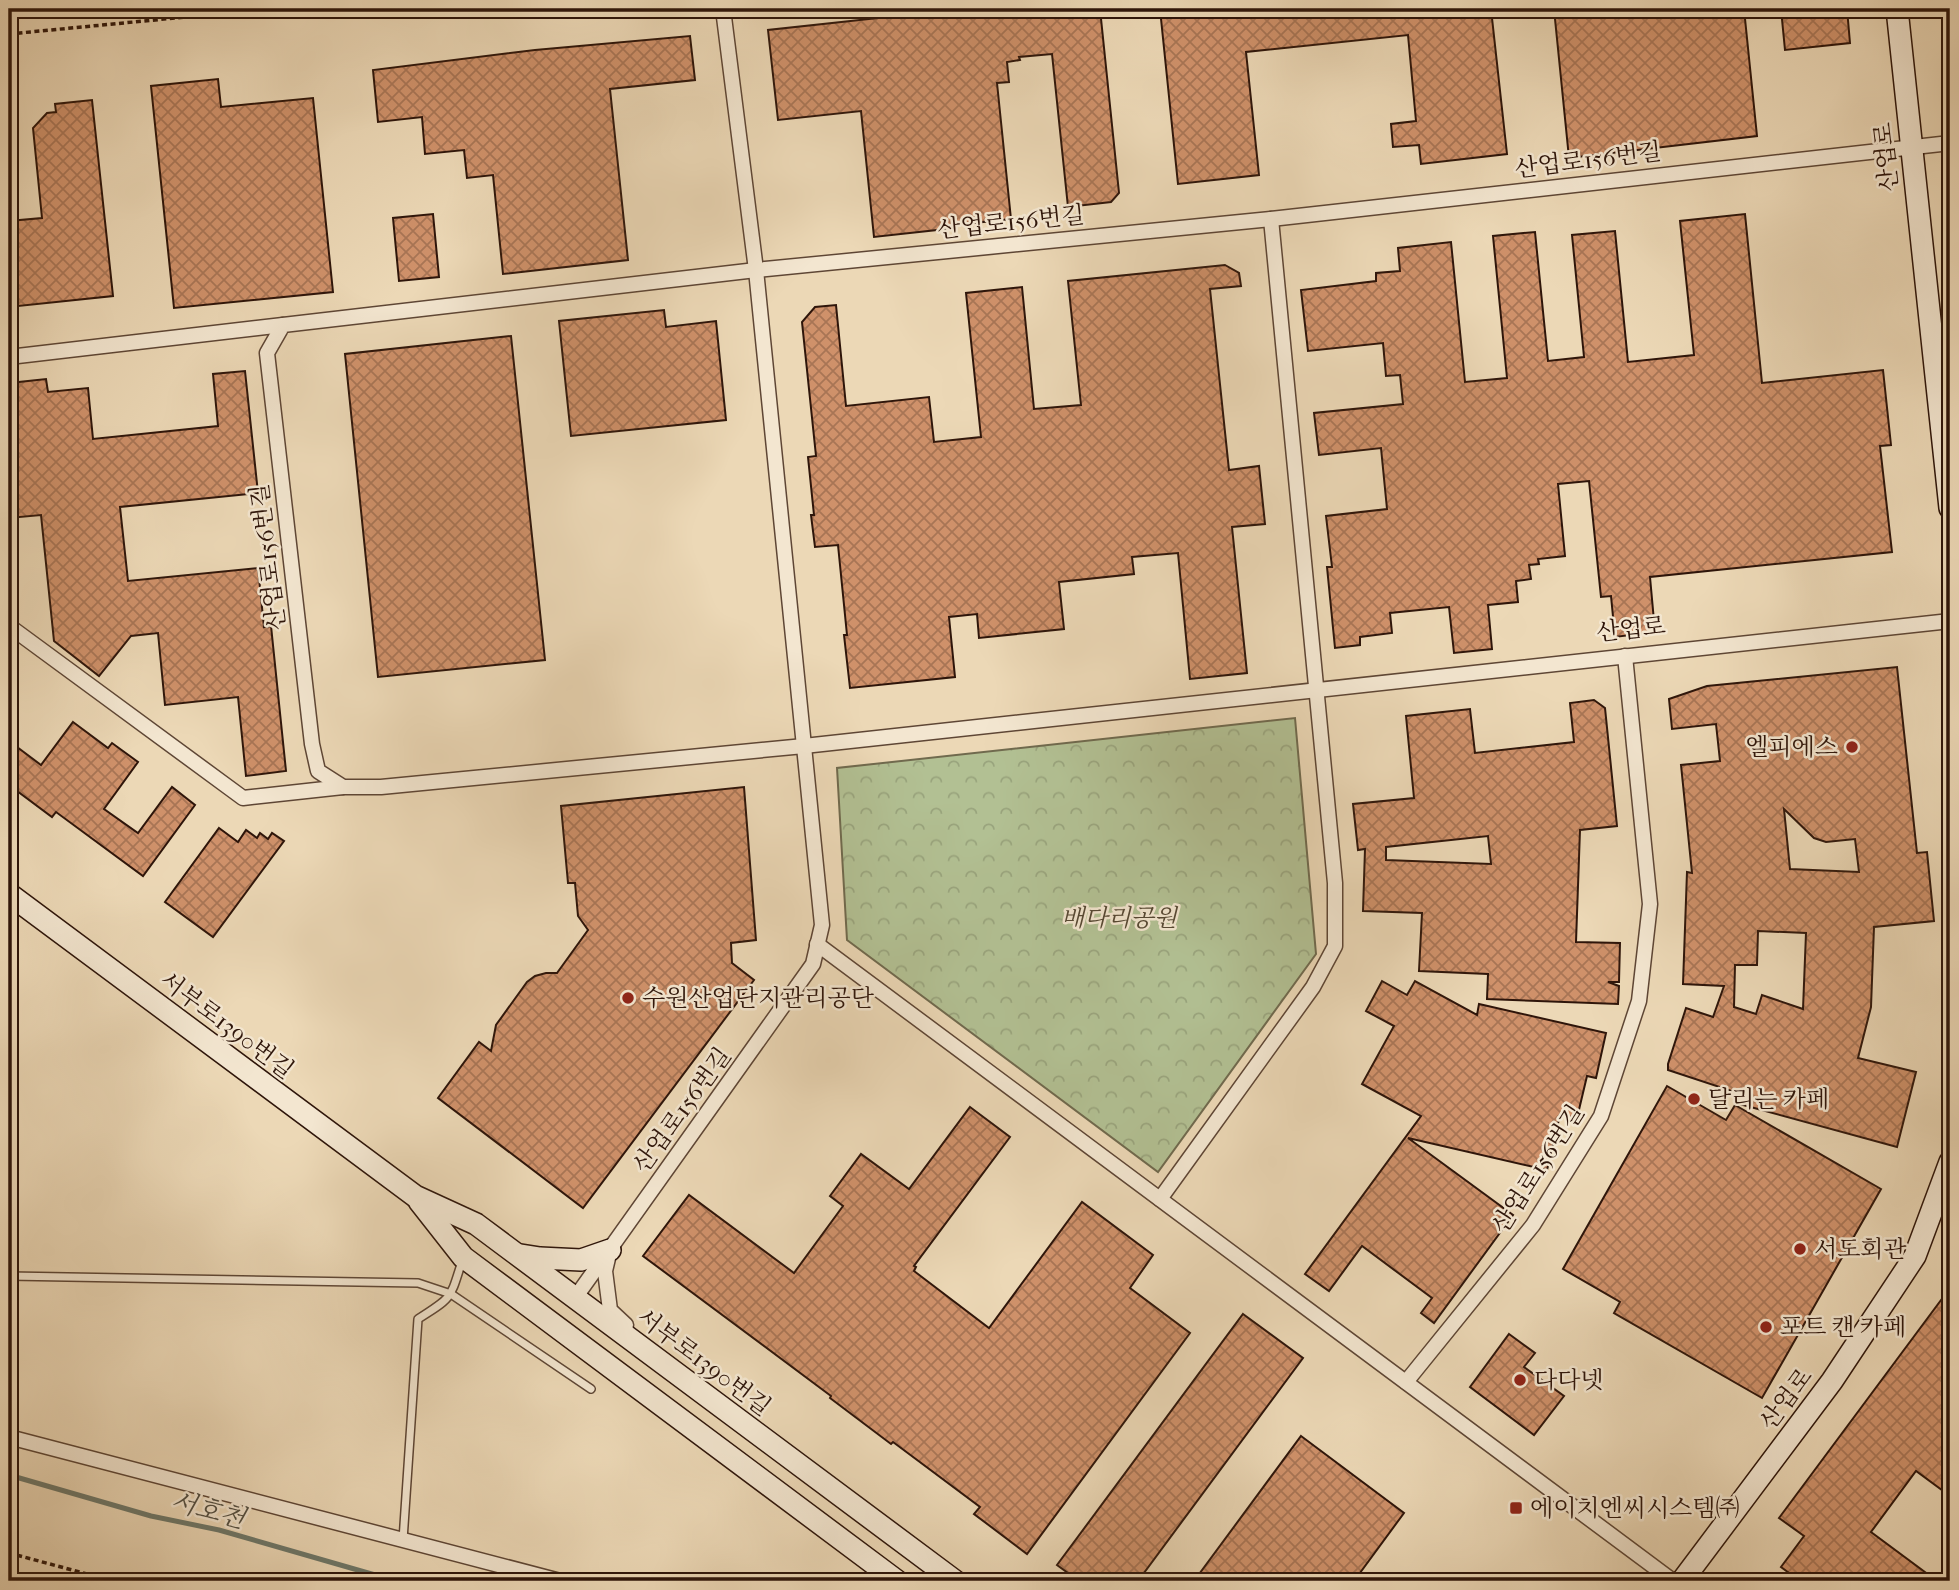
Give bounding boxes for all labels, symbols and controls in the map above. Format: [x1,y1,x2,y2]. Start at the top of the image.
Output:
street label: 산업로 [1868,121,1904,193]
street label: 산업로156번길 [1513,137,1663,183]
street label: 산업로156번길 [936,200,1086,244]
street label: 산업로156번길 [245,482,291,632]
street label: 산업로 [1595,611,1667,647]
place label: 엘피에스 [1745,733,1838,761]
marker: 엘피에스 [1844,739,1860,755]
park label: 배다리공원 [1061,904,1179,932]
street label: 서부로1390번길 [155,966,299,1084]
place label: 수원산업단지관리공단 [642,984,875,1012]
marker: 수원산업단지관리공단 [620,990,636,1006]
street label: 산업로156번길 [627,1042,737,1178]
place label: 달리는 카페 [1708,1085,1829,1113]
marker: 달리는 카페 [1686,1091,1702,1107]
street label: 산업로156번길 [1486,1099,1590,1239]
place label: 서도회관 [1814,1235,1907,1263]
marker: 서도회관 [1792,1241,1808,1257]
street label: 서부로1390번길 [632,1303,776,1421]
place label: 포트 캔 카페 [1780,1313,1906,1341]
marker: 포트 캔 카페 [1758,1319,1774,1335]
street label: 산업로 [1754,1363,1818,1435]
place label: 다다넷 [1534,1366,1604,1394]
marker: 다다넷 [1512,1372,1528,1388]
water label: 서호천 [168,1485,250,1535]
place label: 에이치엔씨시스템㈜ [1530,1494,1739,1522]
marker: 에이치엔씨시스템㈜ [1508,1500,1524,1516]

